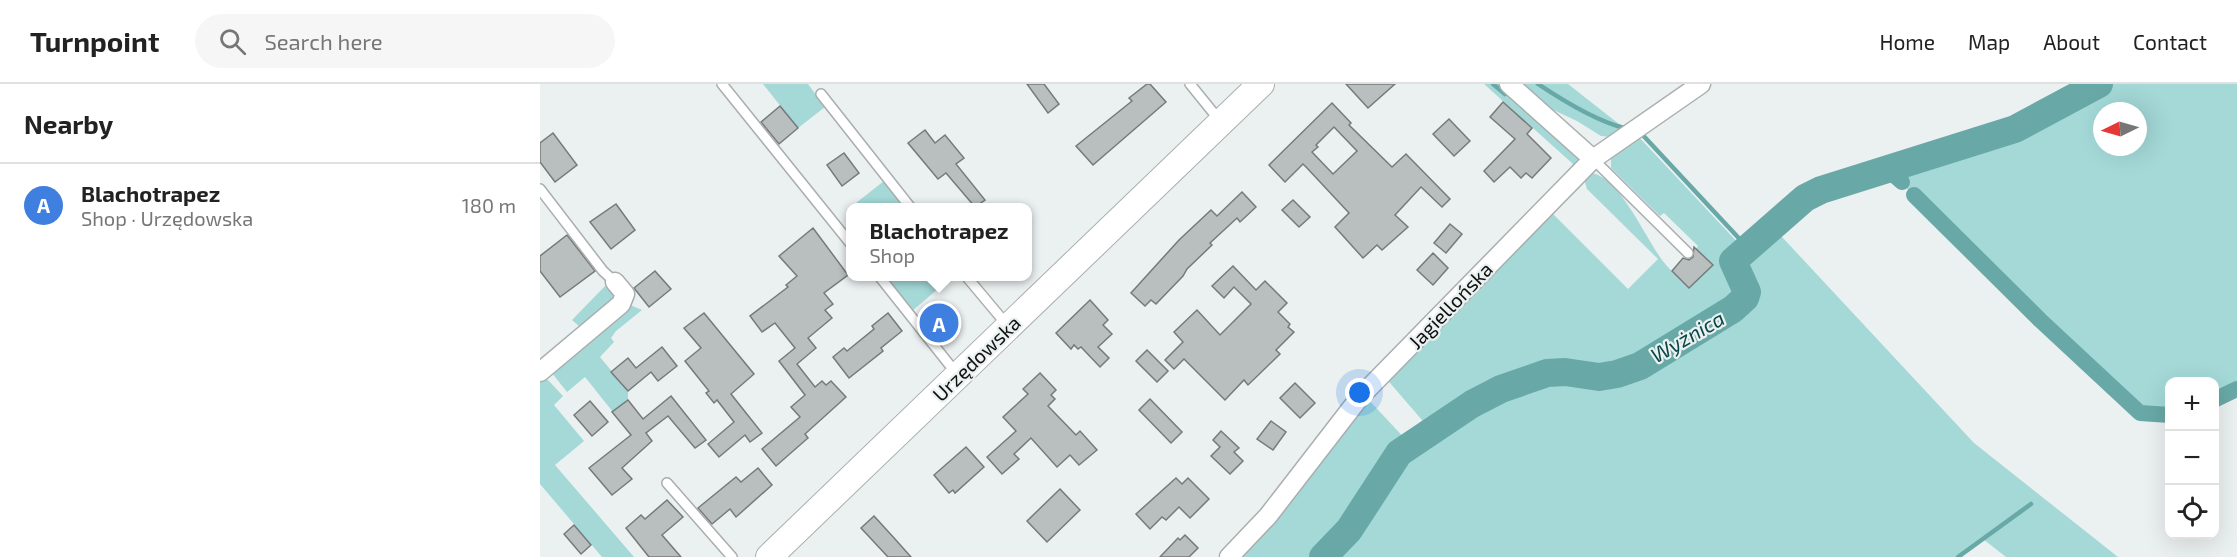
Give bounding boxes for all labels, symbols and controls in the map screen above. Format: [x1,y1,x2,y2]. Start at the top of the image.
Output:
search box [195,14,615,68]
text: Turnpoint [30,24,159,58]
icon: search [216,25,249,58]
text: Search here [264,28,383,54]
text: Home [1879,29,1935,54]
text: Map [1968,29,2010,54]
text: About [2043,29,2100,54]
text: Contact [2133,29,2207,54]
north arrow [2093,102,2147,156]
text: Nearby [24,108,113,139]
text: Blachotrapez [81,180,220,206]
text: A [37,193,50,217]
text: 180 m [462,193,516,217]
popup [846,203,1032,281]
text: Shop · Urzędowska [81,206,253,230]
text: Blachotrapez [869,217,1009,243]
text: Shop [869,243,915,267]
street label: Jagiellońska [1403,257,1497,353]
pin: A [920,300,958,346]
water label: Wyżnica [1646,305,1729,368]
street label: Urzędowska [927,310,1025,406]
map controls [2165,377,2219,539]
button: + [2165,377,2219,431]
your location [1345,378,1374,407]
button: − [2165,431,2219,485]
button: locate [2165,485,2219,539]

